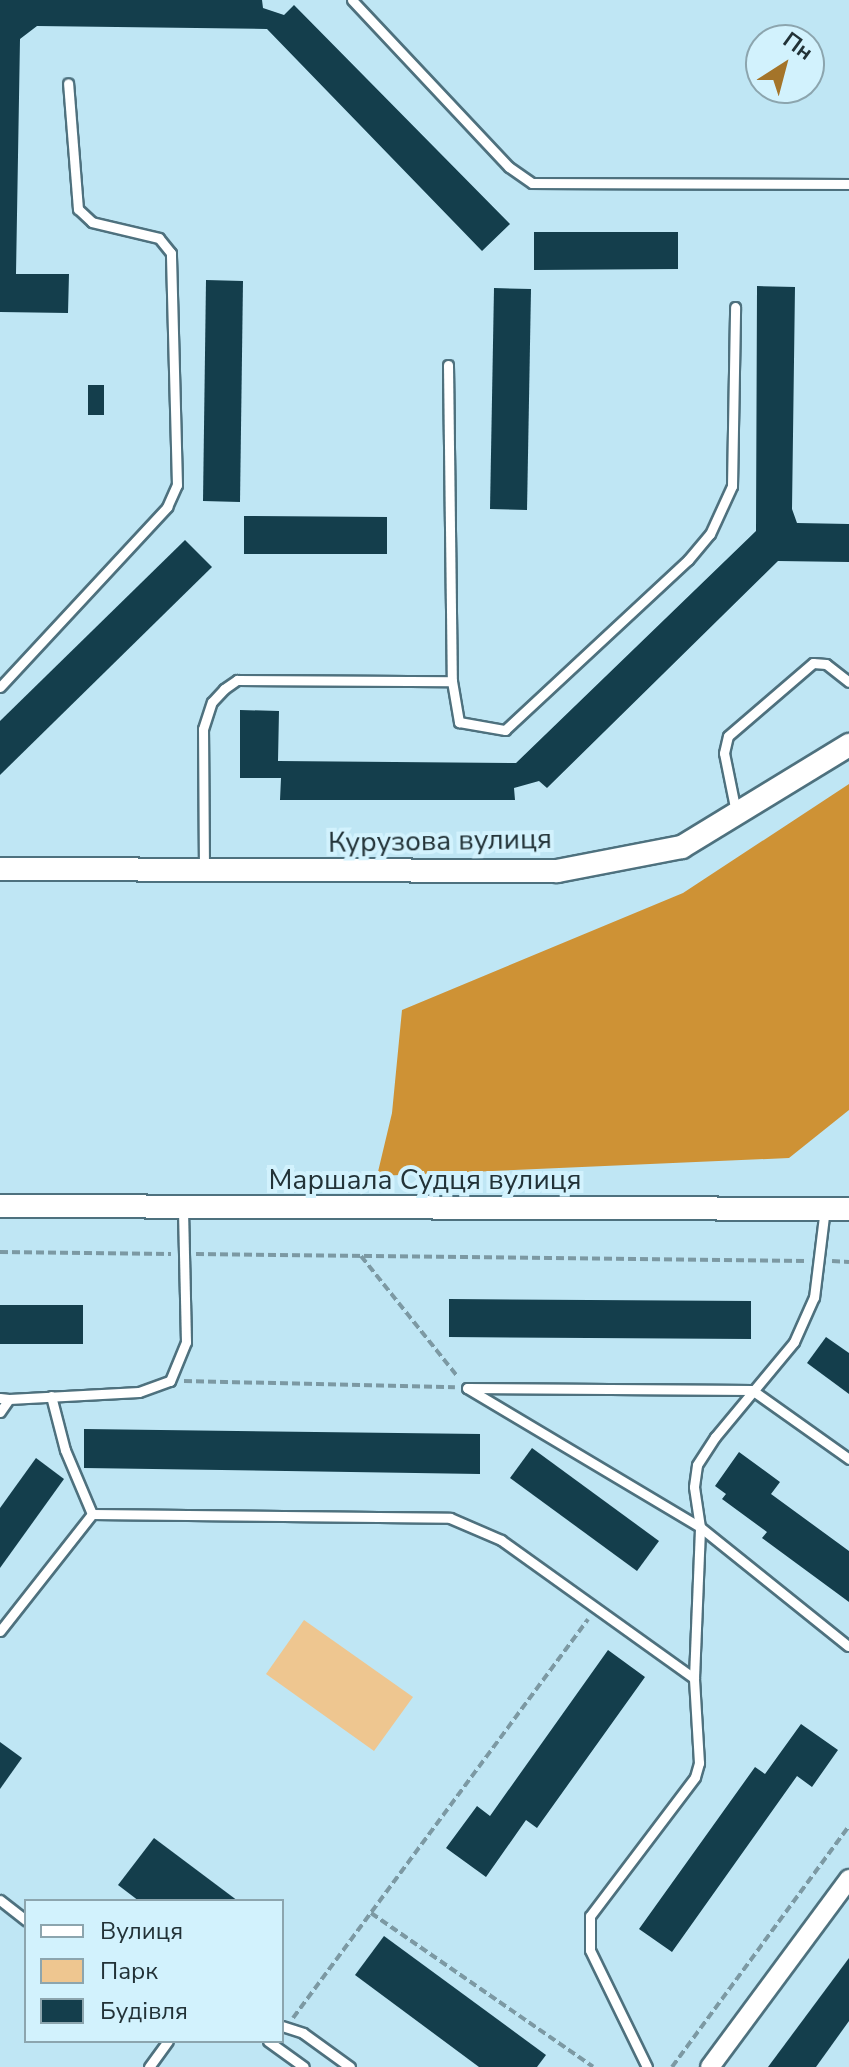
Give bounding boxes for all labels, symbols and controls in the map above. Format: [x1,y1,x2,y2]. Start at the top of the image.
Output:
north arrow [745,24,825,104]
text: Пн [777,25,819,67]
street label: Курузова вулиця [328,822,552,860]
street label: Маршала Судця вулиця [268,1163,582,1197]
legend [24,1899,284,2043]
text: Вулиця [100,1915,183,1947]
text: Парк [100,1955,158,1987]
text: Будівля [100,1995,188,2027]

